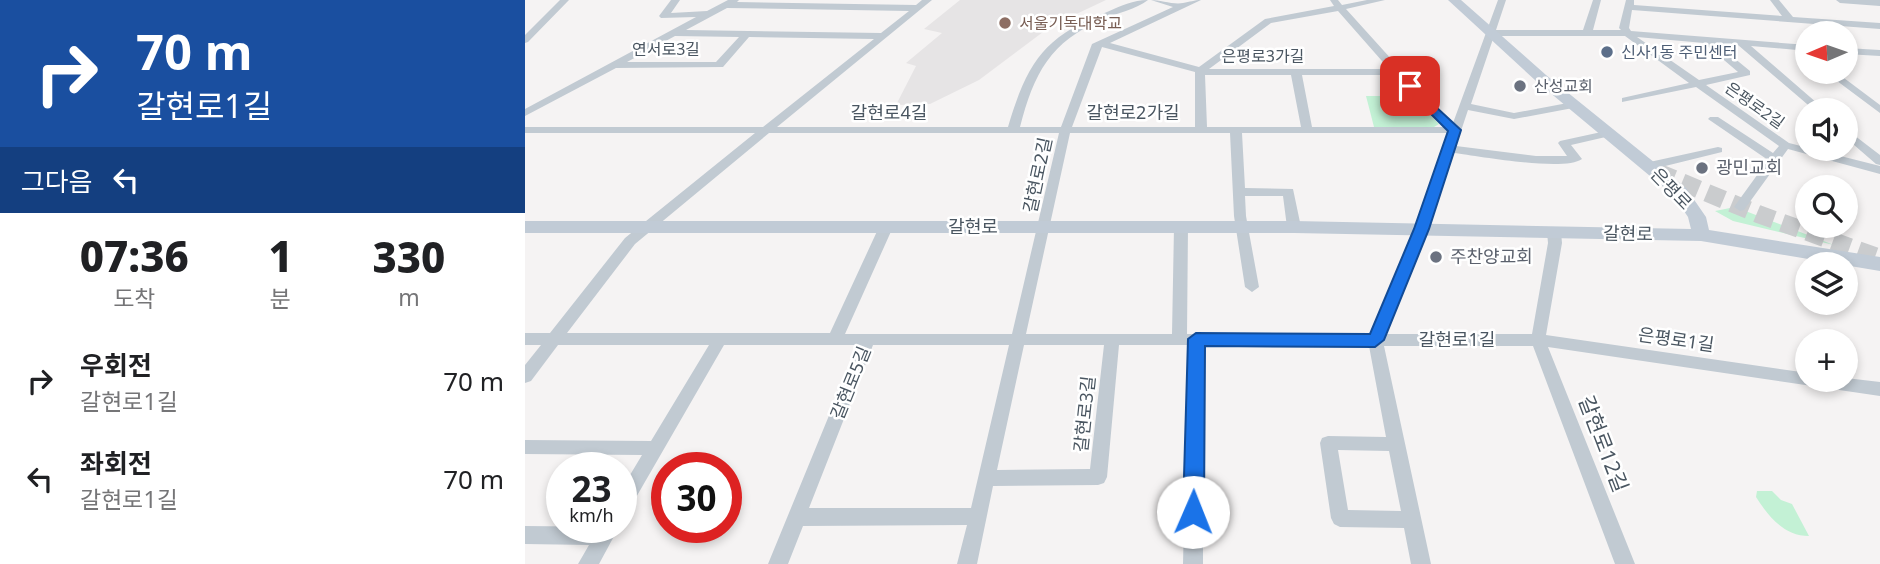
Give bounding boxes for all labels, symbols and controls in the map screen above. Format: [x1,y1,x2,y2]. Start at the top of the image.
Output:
place label: 서울기독대학교 [1019,12,1122,34]
marker: 서울기독대학교 [997,15,1013,31]
text: 70 m [136,18,253,84]
north arrow [1795,21,1859,84]
map controls [1795,21,1858,392]
icon: right [21,28,112,119]
street label: 연서로3길 [632,38,700,60]
place label: 신사1동 주민센터 [1621,41,1737,63]
marker: 신사1동 주민센터 [1599,44,1615,60]
street label: 은평로3가길 [1222,45,1304,67]
pin [1380,56,1440,116]
icon: arrive [1391,67,1429,105]
place label: 산성교회 [1534,75,1593,97]
street label: 은평로2길 [1721,76,1789,134]
marker: 산성교회 [1512,78,1528,94]
text: 갈현로1길 [136,84,272,127]
button: sound [1795,98,1858,161]
street label: 갈현로4길 [851,100,927,124]
street label: 갈현로2가길 [1086,100,1180,124]
street label: 갈현로2길 [1017,135,1057,215]
place label: 광민교회 [1716,155,1782,179]
marker: 광민교회 [1694,160,1710,176]
icon: left [107,161,145,199]
street label: 은평로 [1646,162,1698,215]
text: 그다음 [21,163,93,199]
button: search [1795,175,1858,238]
street label: 갈현로 [948,214,998,238]
street label: 갈현로 [1603,221,1653,245]
text: 07:36 [80,227,189,284]
text: 1 [268,227,293,284]
text: 330 [372,228,445,285]
place label: 주찬양교회 [1450,244,1533,268]
marker: 주찬양교회 [1428,249,1444,265]
button: layers [1795,252,1858,315]
text: m [398,281,420,313]
text: 도착 [113,282,155,314]
text: 분 [270,282,291,314]
street label: 은평로1길 [1637,322,1716,356]
street label: 갈현로1길 [1419,327,1495,351]
button: + [1795,329,1858,392]
street label: 갈현로5길 [825,343,876,423]
text: 우회전 [80,347,152,383]
icon: right [21,362,59,400]
text: 70 m [443,363,504,399]
street label: 갈현로3길 [1068,375,1100,453]
text: 갈현로1길 [80,385,178,417]
street label: 갈현로12길 [1573,391,1635,496]
text: 좌회전 [80,445,152,481]
speed limit sign: 30 [651,452,742,543]
icon: left [21,460,59,498]
text: 70 m [443,461,504,497]
text: 23 [571,465,612,512]
position arrow [1156,475,1230,549]
text: 갈현로1길 [80,483,178,515]
text: km/h [569,503,614,527]

